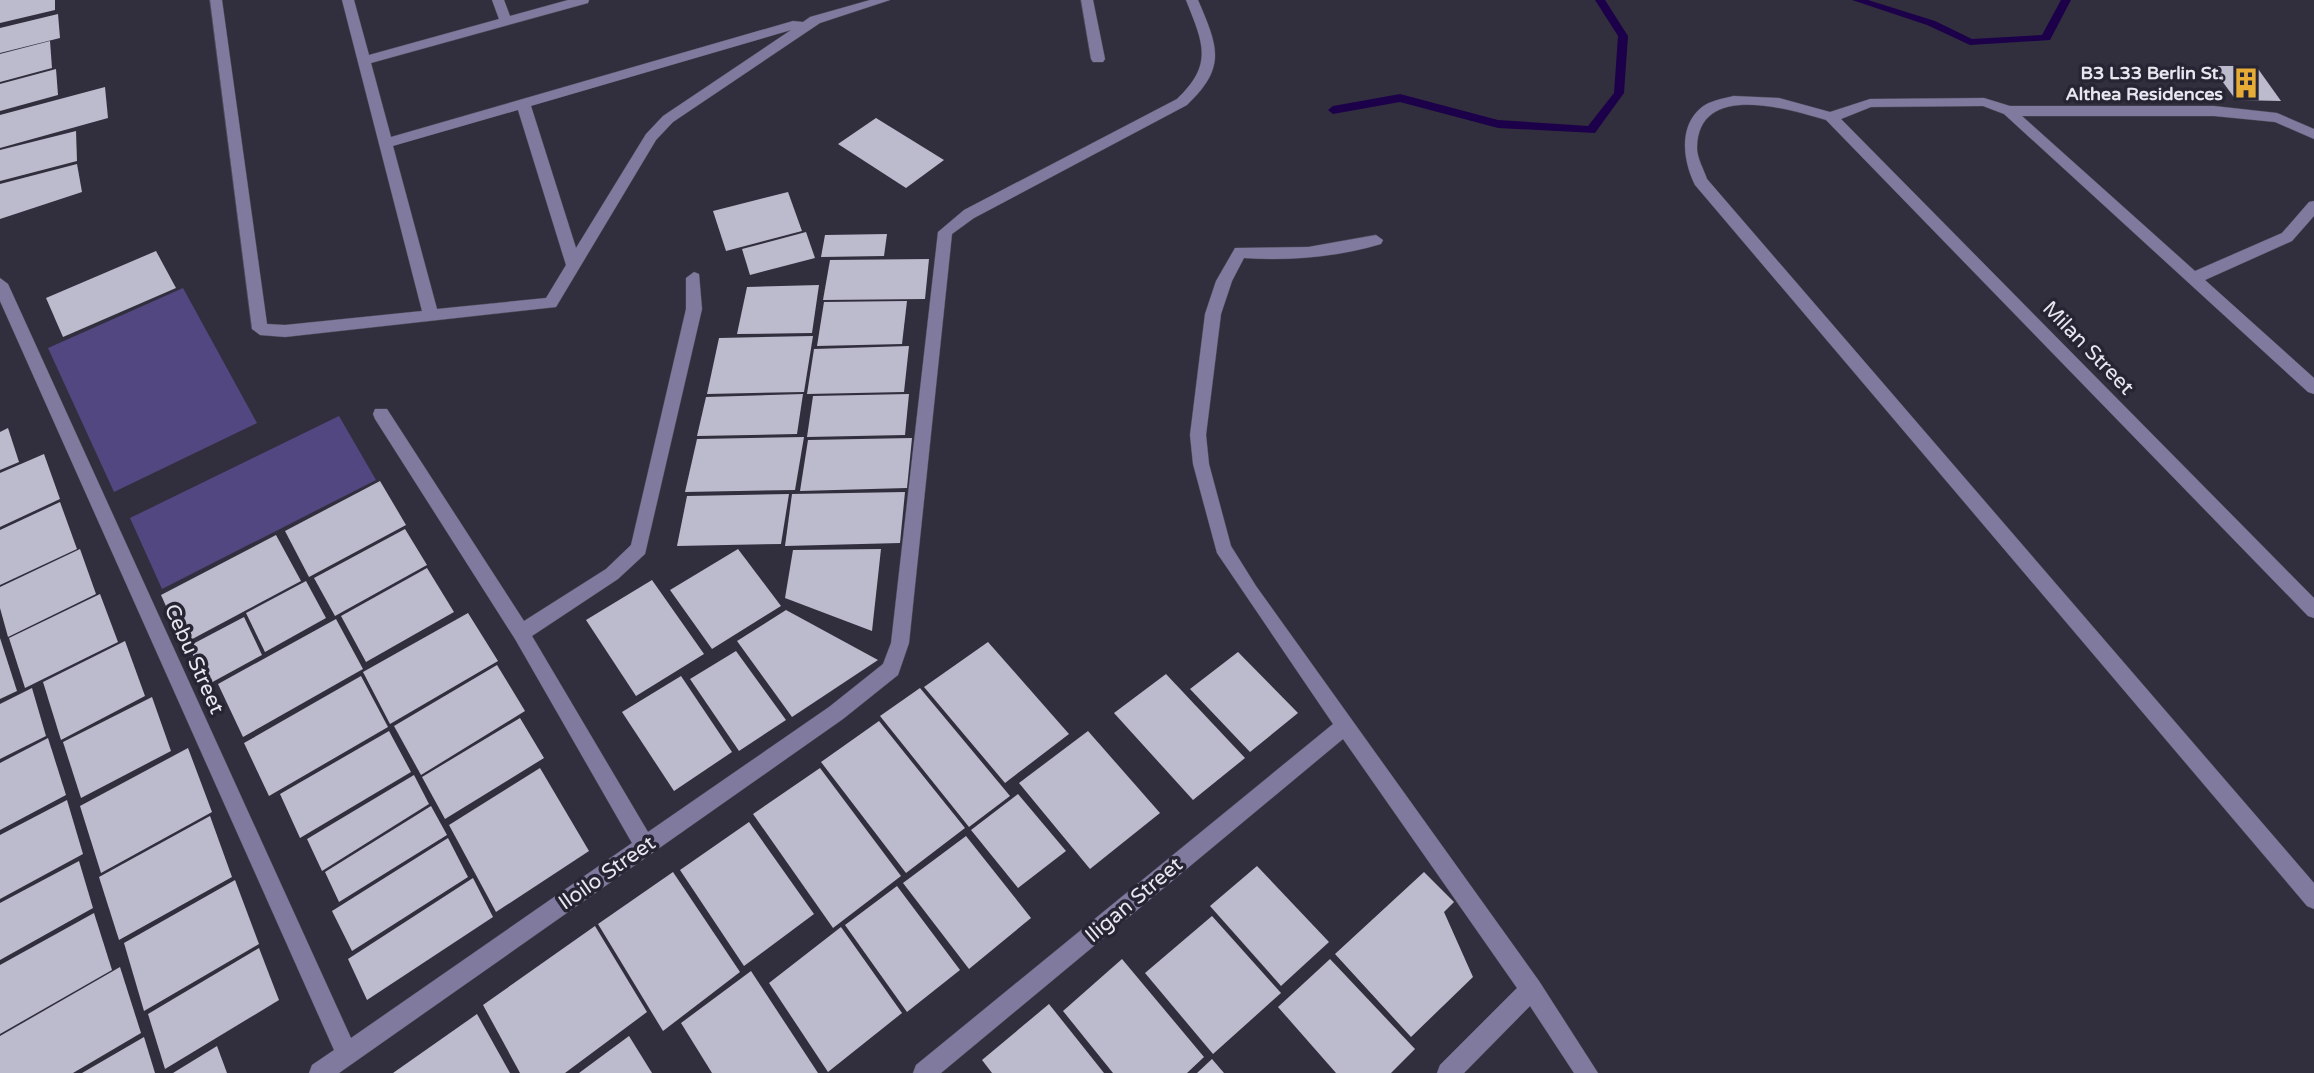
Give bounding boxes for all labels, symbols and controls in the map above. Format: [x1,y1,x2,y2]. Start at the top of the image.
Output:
place label: B3 L33 Berlin St. Althea Residences [2065,62,2223,105]
building icon: B3 L33 Berlin St. Althea Residences [2229,66,2263,100]
street label: Milan Street [2037,296,2139,400]
street label: Cebu Street [159,600,229,718]
street label: Iloilo Street [554,831,660,915]
street label: Iligan Street [1080,852,1188,948]

